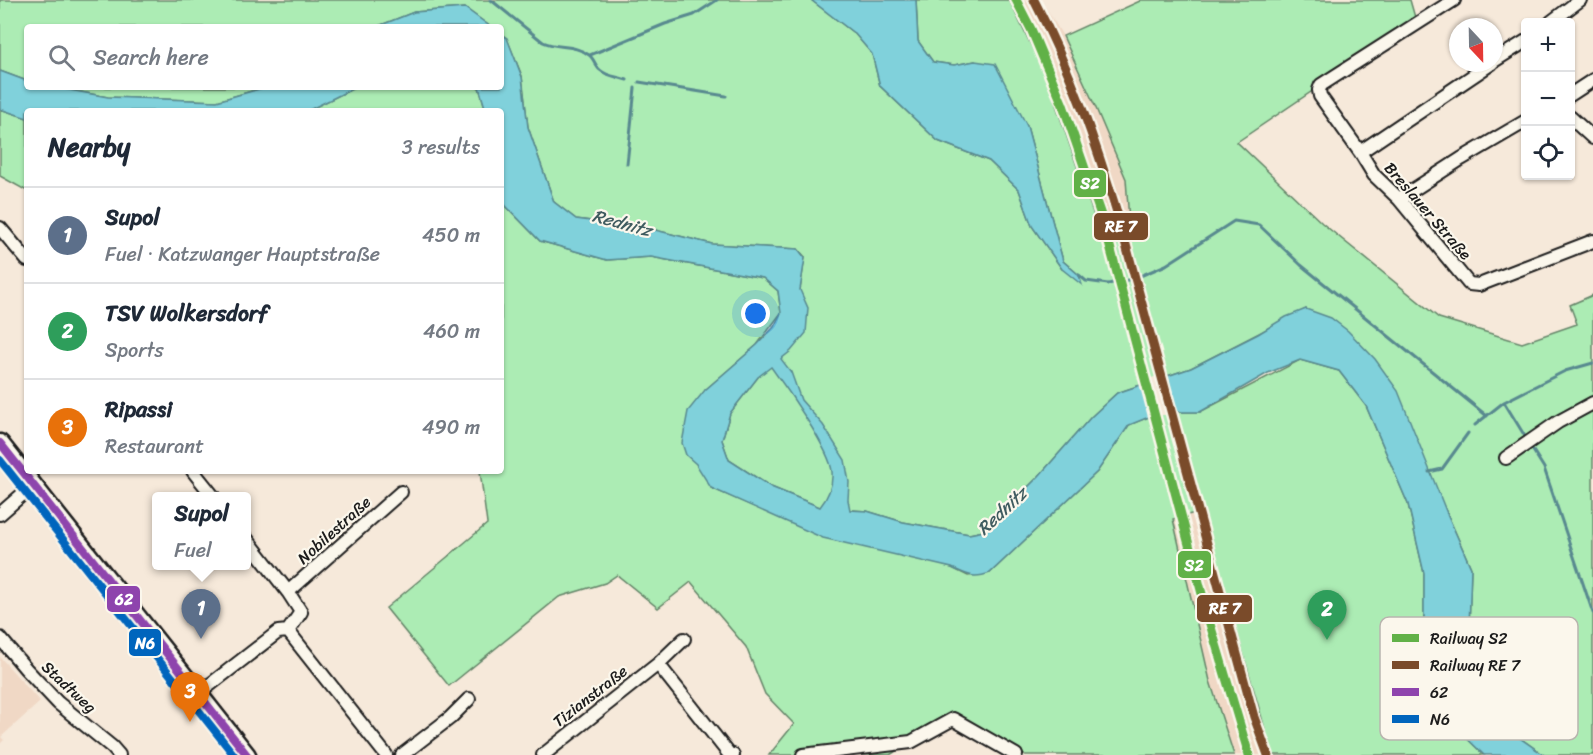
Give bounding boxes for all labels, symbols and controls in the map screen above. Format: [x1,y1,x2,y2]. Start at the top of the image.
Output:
north arrow [1449,18,1503,72]
map controls [1521,18,1575,180]
button: + [1521,18,1575,72]
search box [24,24,504,90]
text: Search here [93,38,209,77]
icon: search [45,41,78,74]
button: − [1521,72,1575,126]
text: Nearby [48,124,130,170]
button: locate [1521,126,1575,180]
text: 3 results [402,130,480,165]
street label: Breslauer Straße [1377,155,1479,267]
line badge: S2 [1073,169,1107,198]
text: S2 [1079,169,1100,198]
text: Supol [105,198,160,237]
water label: Rednitz [589,200,658,247]
line badge: RE 7 [1093,212,1149,241]
text: RE 7 [1104,212,1139,241]
text: 1 [63,218,72,253]
text: 450 m [422,218,480,253]
text: Fuel · Katzwanger Hauptstraße [105,237,380,272]
text: TSV Wolkersdorf [105,294,268,333]
your location [741,299,770,328]
text: 2 [62,314,73,349]
text: 460 m [423,314,480,349]
text: Sports [105,333,164,368]
text: Ripassi [105,390,172,429]
text: 3 [62,410,73,445]
text: 490 m [422,410,480,445]
text: Restaurant [105,429,204,464]
water label: Rednitz [969,477,1037,543]
street label: Nobilestraße [290,488,378,572]
popup [152,492,251,570]
text: Supol [174,494,229,533]
text: Fuel [174,533,212,568]
line badge: S2 [1177,550,1212,579]
text: S2 [1183,551,1204,580]
line badge: 62 [106,585,141,613]
text: 62 [114,585,134,614]
pin: 1 [182,590,220,639]
pin: 2 [1308,590,1346,640]
line badge: RE 7 [1196,594,1253,623]
text: RE 7 [1208,594,1243,623]
legend [1380,617,1578,740]
text: Railway S2 [1430,624,1507,653]
line badge: N6 [128,628,162,657]
text: N6 [134,629,155,658]
text: Railway RE 7 [1430,651,1521,680]
street label: Stadtweg [34,653,104,721]
street label: Tizianstraße [546,657,634,735]
pin: 3 [170,672,210,722]
text: 62 [1430,678,1448,707]
text: N6 [1430,705,1450,734]

